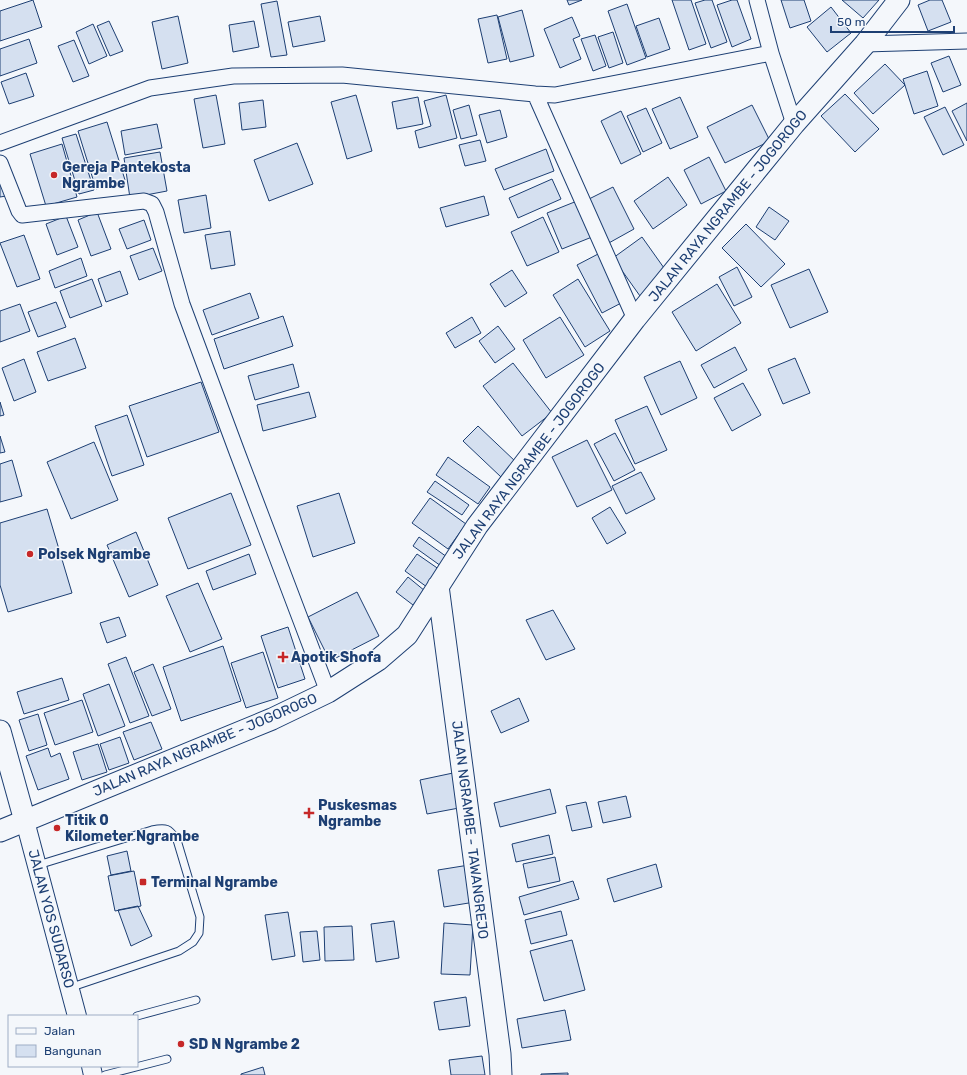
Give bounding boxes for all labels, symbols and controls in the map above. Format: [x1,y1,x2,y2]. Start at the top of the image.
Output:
scale bar [831,8,954,34]
text: 50 m [837,15,865,29]
street label: JALAN RAYA NGRAMBE - JOGOROGO [645,107,811,305]
place label: Gereja Pantekosta Ngrambe [62,159,191,192]
marker: Gereja Pantekosta Ngrambe [49,170,59,180]
street label: JALAN RAYA NGRAMBE - JOGOROGO [449,359,609,563]
place label: Polsek Ngrambe [38,546,151,563]
marker: Polsek Ngrambe [25,549,35,559]
place label: Apotik Shofa [291,649,381,666]
marker: Apotik Shofa [278,652,288,662]
street label: JALAN RAYA NGRAMBE - JOGOROGO [90,690,320,800]
street label: JALAN NGRAMBE - TAWANGREJO [448,720,492,940]
place label: Puskesmas Ngrambe [318,797,397,830]
marker: Puskesmas Ngrambe [303,807,315,819]
place label: Titik 0 Kilometer Ngrambe [65,812,199,845]
marker: Titik 0 Kilometer Ngrambe [52,823,62,833]
street label: JALAN YOS SUDARSO [24,848,78,990]
place label: Terminal Ngrambe [151,874,278,891]
marker: Terminal Ngrambe [138,877,148,887]
legend [8,1015,138,1067]
text: Jalan [44,1024,75,1038]
place label: SD N Ngrambe 2 [189,1036,300,1053]
marker: SD N Ngrambe 2 [176,1039,186,1049]
text: Bangunan [44,1044,101,1058]

